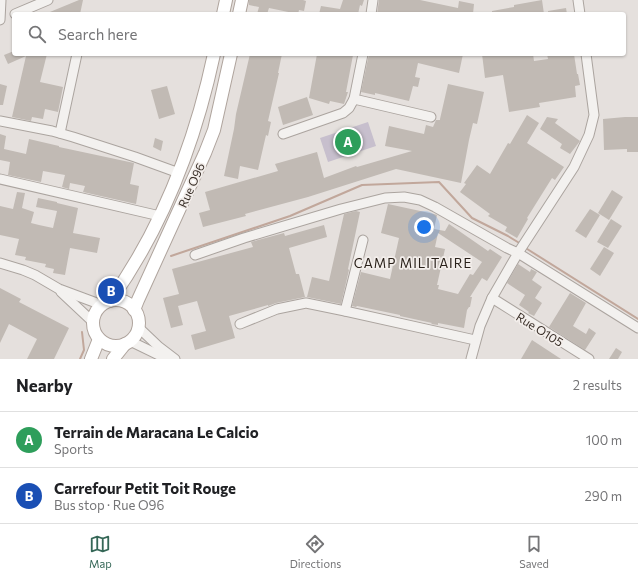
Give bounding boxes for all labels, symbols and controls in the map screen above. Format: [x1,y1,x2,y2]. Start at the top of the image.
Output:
search box [12,12,626,56]
icon: search [26,23,48,45]
text: Search here [58,25,137,43]
pin: A [335,127,361,157]
street label: Rue O96 [175,160,207,210]
your location [414,217,434,237]
district label: CAMP MILITAIRE [354,255,472,271]
pin: B [98,276,124,306]
street label: Rue O105 [514,309,566,349]
text: Nearby [16,375,73,396]
text: 2 results [573,377,622,393]
text: Terrain de Maracana Le Calcio [54,423,259,441]
text: A [24,432,34,448]
text: 100 m [586,432,622,448]
text: Sports [54,441,94,457]
text: Carrefour Petit Toit Rouge [54,479,236,497]
text: B [25,488,33,504]
text: 290 m [585,488,622,504]
text: Bus stop · Rue O96 [54,497,164,513]
tab: Map [89,533,112,570]
tab: Directions [290,533,341,570]
tab: Saved [519,533,549,570]

